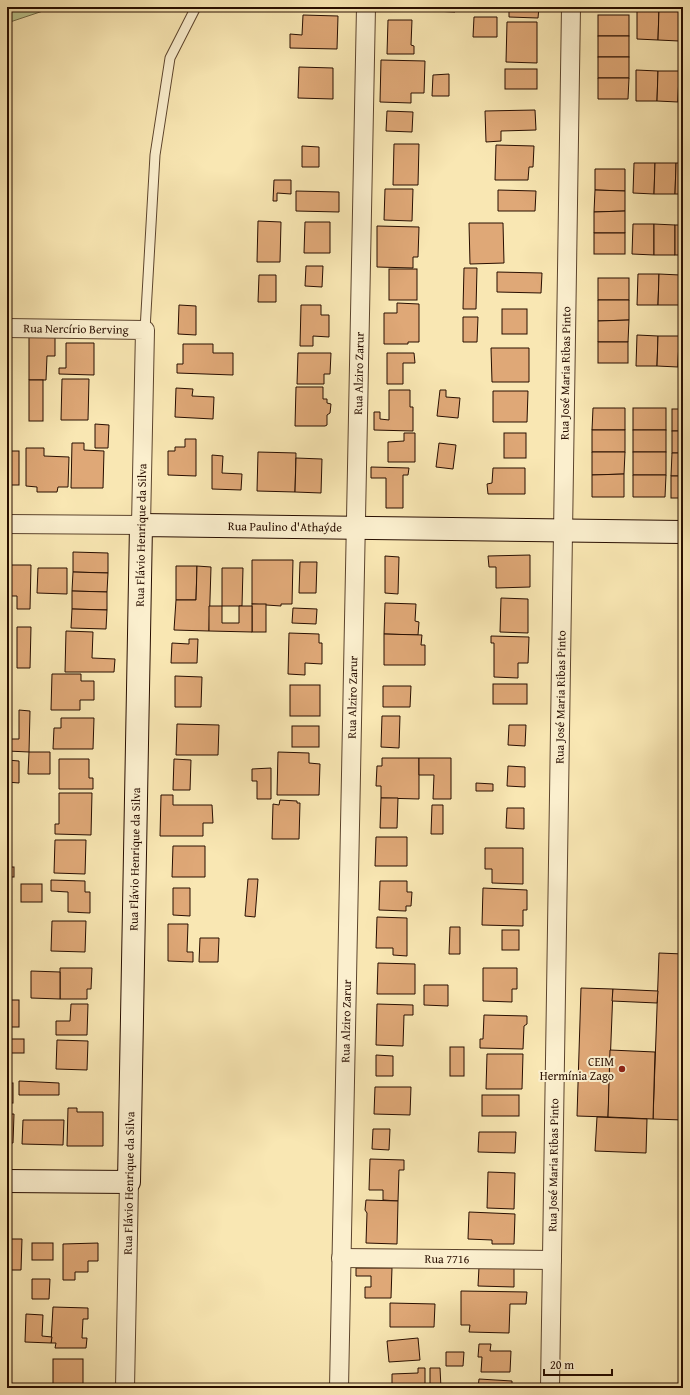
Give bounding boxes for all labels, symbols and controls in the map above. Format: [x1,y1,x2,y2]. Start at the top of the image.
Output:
street label: Rua José Maria Ribas Pinto [555,306,574,440]
street label: Rua Nercírio Berving [23,319,129,338]
street label: Rua Alziro Zarur [349,331,368,415]
street label: Rua Flávio Henrique da Silva [131,463,150,607]
street label: Rua Paulino d'Athaýde [228,517,342,536]
street label: Rua José Maria Ribas Pinto [550,630,570,764]
street label: Rua Alziro Zarur [343,655,361,739]
street label: Rua Flávio Henrique da Silva [125,787,144,931]
street label: Rua Alziro Zarur [336,979,355,1063]
place label: CEIM Hermínia Zago [540,1053,614,1084]
marker: CEIM Hermínia Zago [617,1064,627,1074]
street label: Rua José Maria Ribas Pinto [543,1098,562,1232]
street label: Rua Flávio Henrique da Silva [119,1111,138,1255]
street label: Rua 7716 [424,1250,470,1267]
scale bar [544,1351,612,1377]
text: 20 m [550,1356,574,1373]

